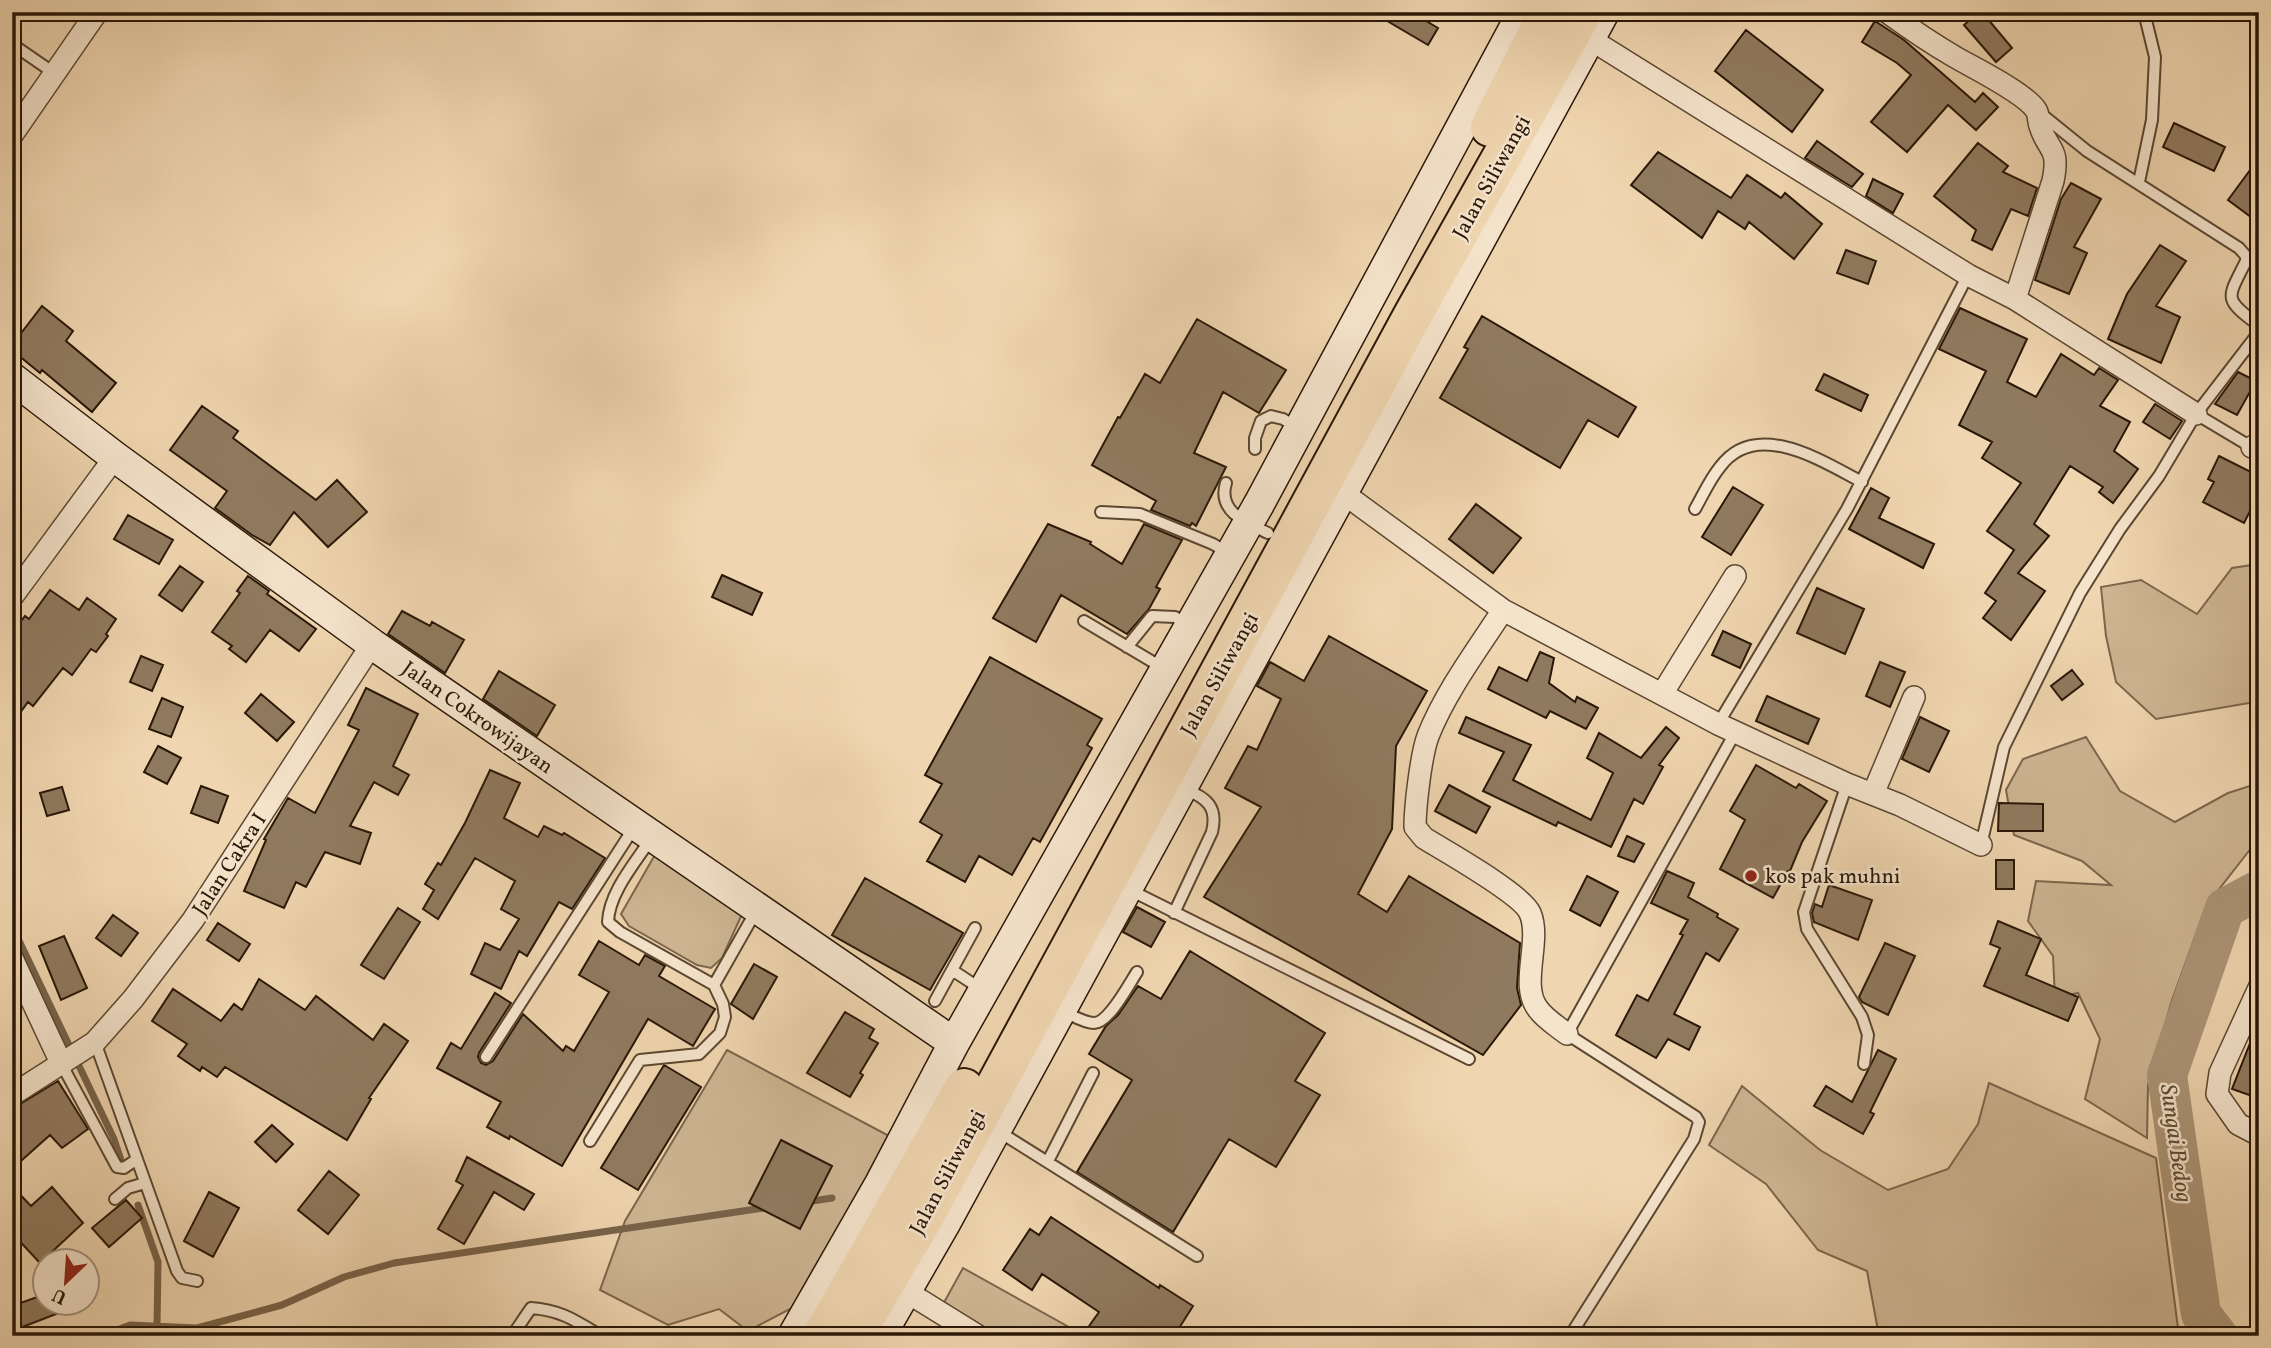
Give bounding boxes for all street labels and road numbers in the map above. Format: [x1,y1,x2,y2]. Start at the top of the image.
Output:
street label: Jalan Siliwangi [1446,110,1538,245]
street label: Jalan Siliwangi [1174,607,1266,742]
street label: Jalan Cokrowijayan [395,655,559,782]
street label: Jalan Cakra I [186,808,274,922]
street label: Jalan Siliwangi [903,1105,993,1240]

